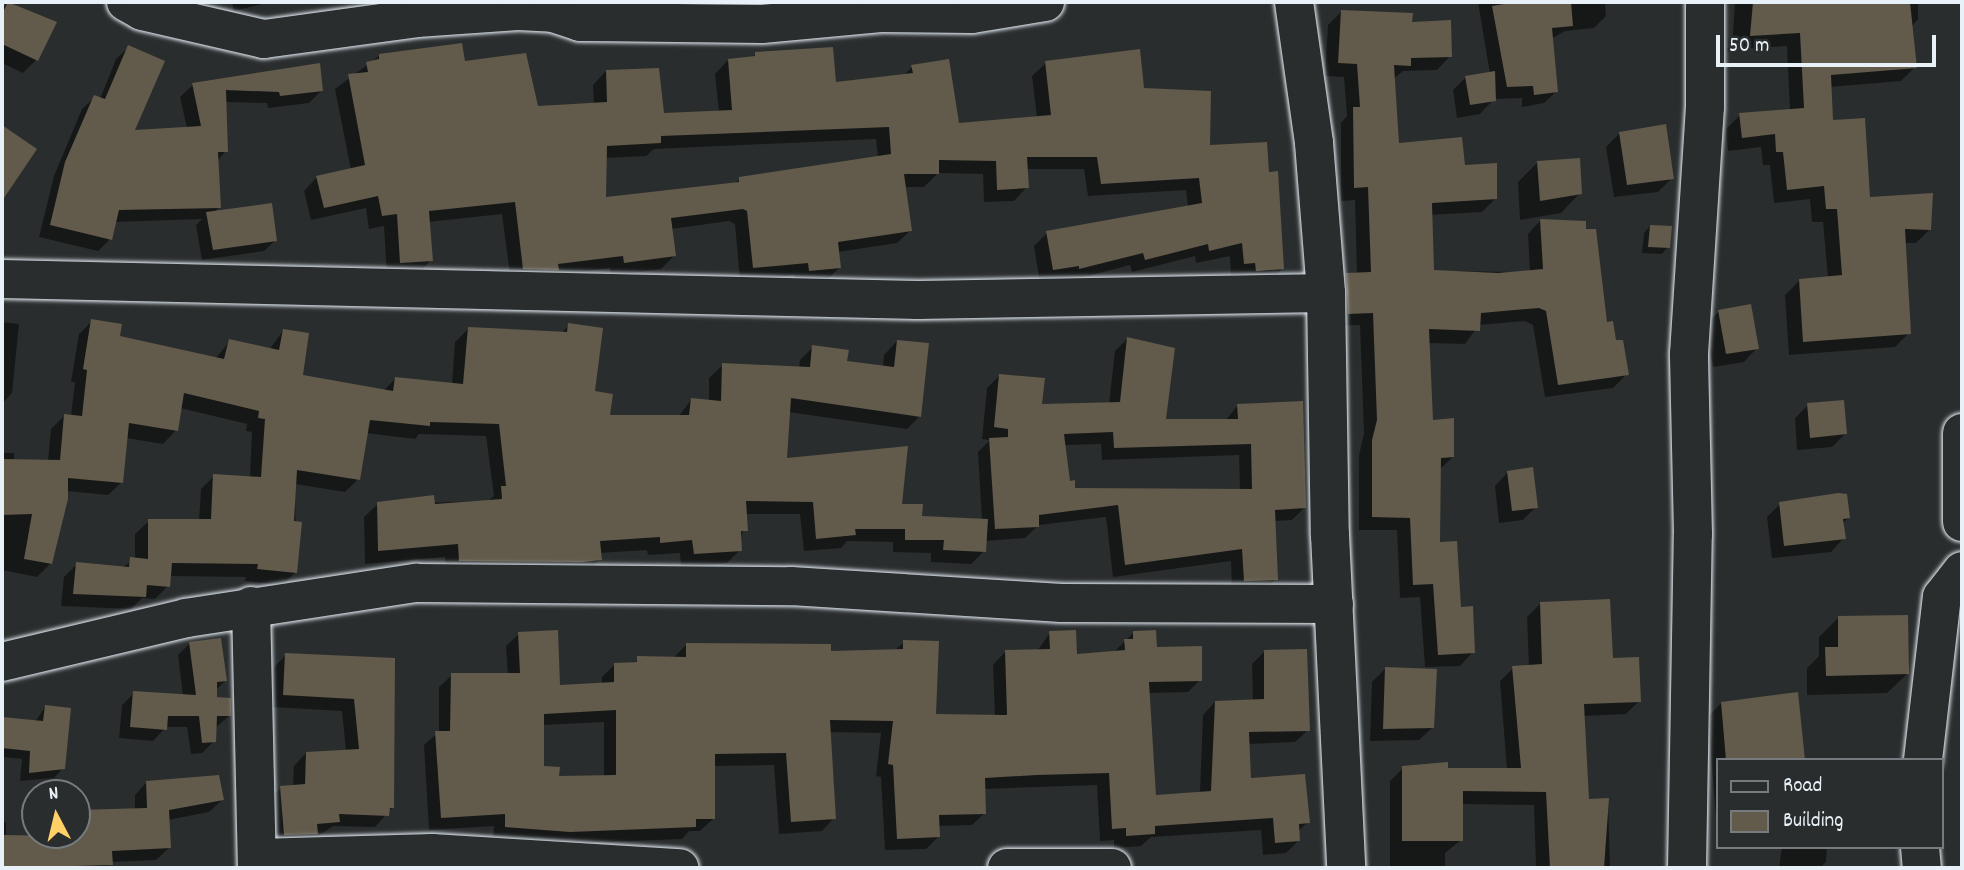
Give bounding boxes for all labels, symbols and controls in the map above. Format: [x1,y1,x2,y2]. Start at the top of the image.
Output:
scale bar [1719,21,1940,65]
text: 50 m [1729,32,1769,62]
legend [1716,758,1943,849]
text: Road [1783,772,1822,802]
north arrow [21,779,91,849]
text: N [47,781,60,809]
text: Building [1783,807,1843,837]

